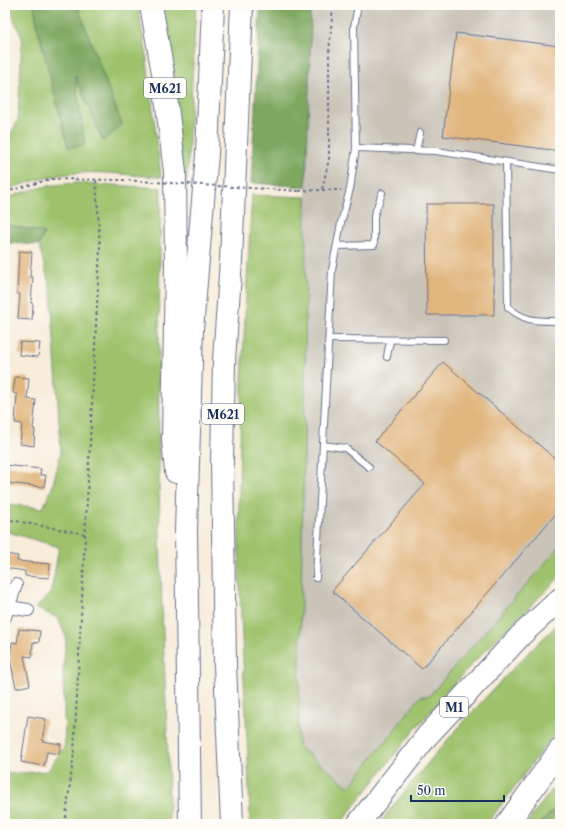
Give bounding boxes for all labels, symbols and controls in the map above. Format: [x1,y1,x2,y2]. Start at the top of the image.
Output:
road number: M621 [144,78,186,98]
road number: M621 [202,404,244,424]
road number: M1 [440,697,468,717]
scale bar [411,777,504,803]
text: 50 m [417,783,446,798]

